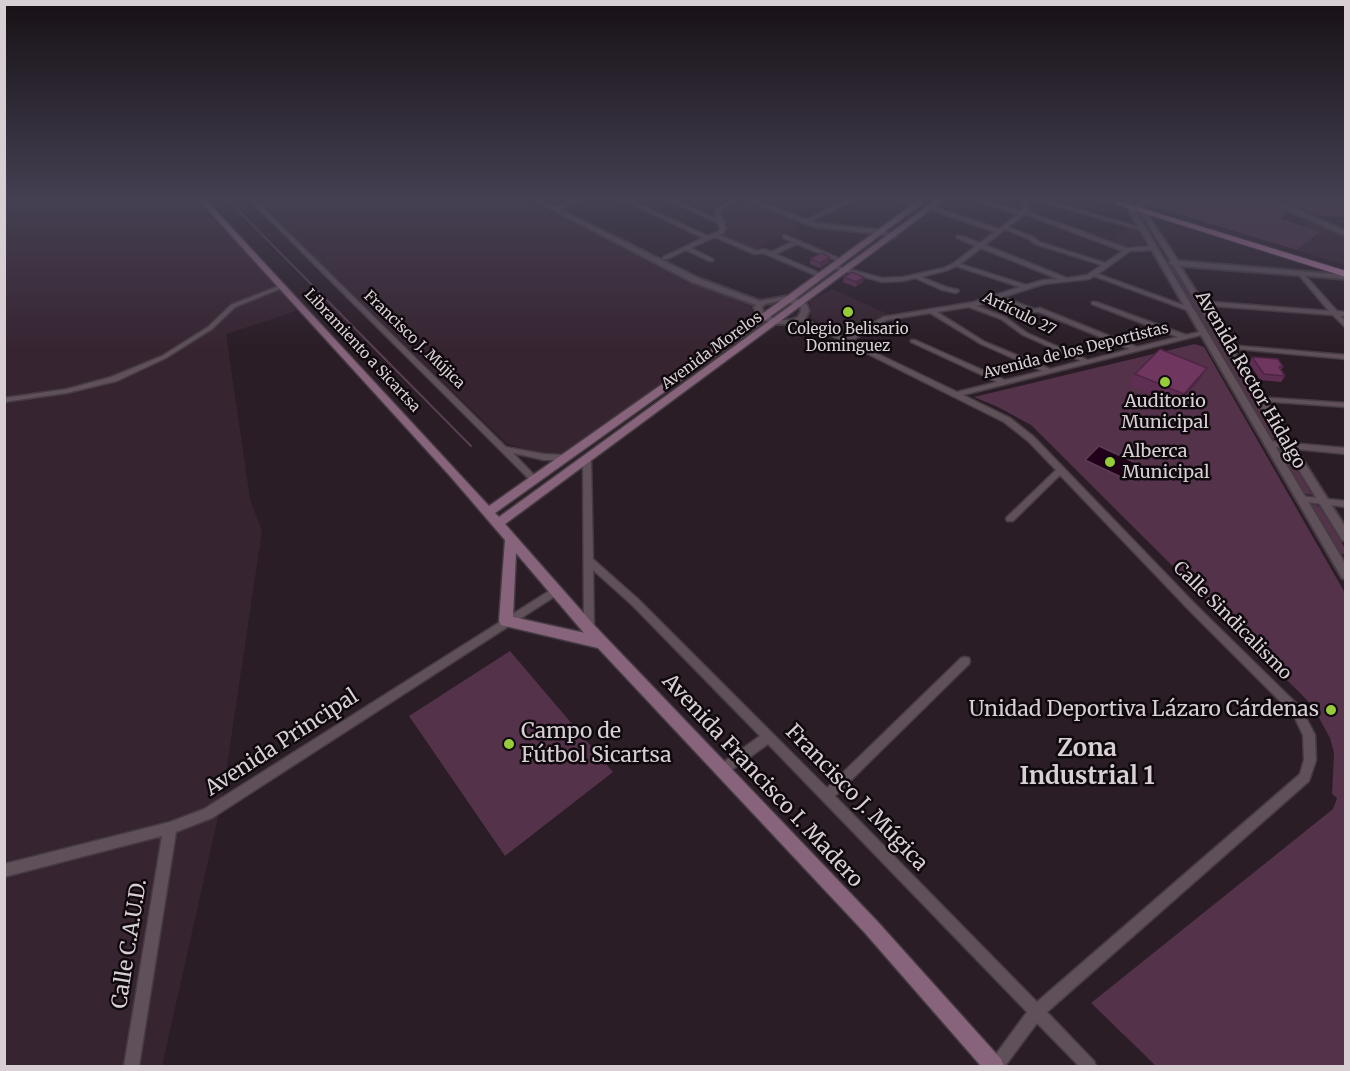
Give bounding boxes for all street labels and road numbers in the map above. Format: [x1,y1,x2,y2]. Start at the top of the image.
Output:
street label: Libramiento a Sicartsa [300,286,424,416]
street label: Francisco J. Mújica [360,287,468,393]
street label: Avenida Rector Hidalgo [1190,287,1310,473]
street label: Artículo 27 [980,289,1058,339]
street label: Avenida Morelos [658,309,766,393]
street label: Avenida de los Deportistas [982,319,1170,383]
street label: Calle Sindicalismo [1168,557,1296,685]
street label: Avenida Francisco I. Madero [656,669,868,893]
street label: Avenida Principal [201,684,363,802]
street label: Francisco J. Múgica [780,720,932,876]
street label: Calle C.A.U.D. [107,877,153,1011]

